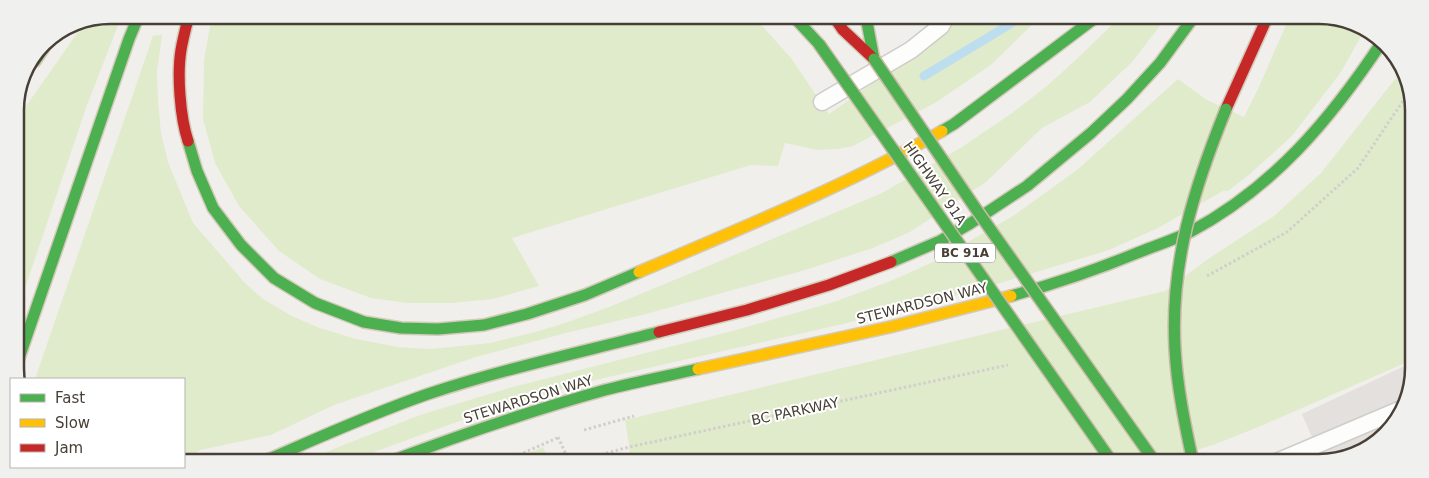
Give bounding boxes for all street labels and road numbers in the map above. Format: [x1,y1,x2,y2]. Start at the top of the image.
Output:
street label: HIGHWAY 91A [900,138,970,228]
road number: BC 91A [935,244,995,262]
street label: STEWARDSON WAY [855,279,990,327]
street label: STEWARDSON WAY [461,372,595,426]
street label: BC PARKWAY [750,394,841,428]

